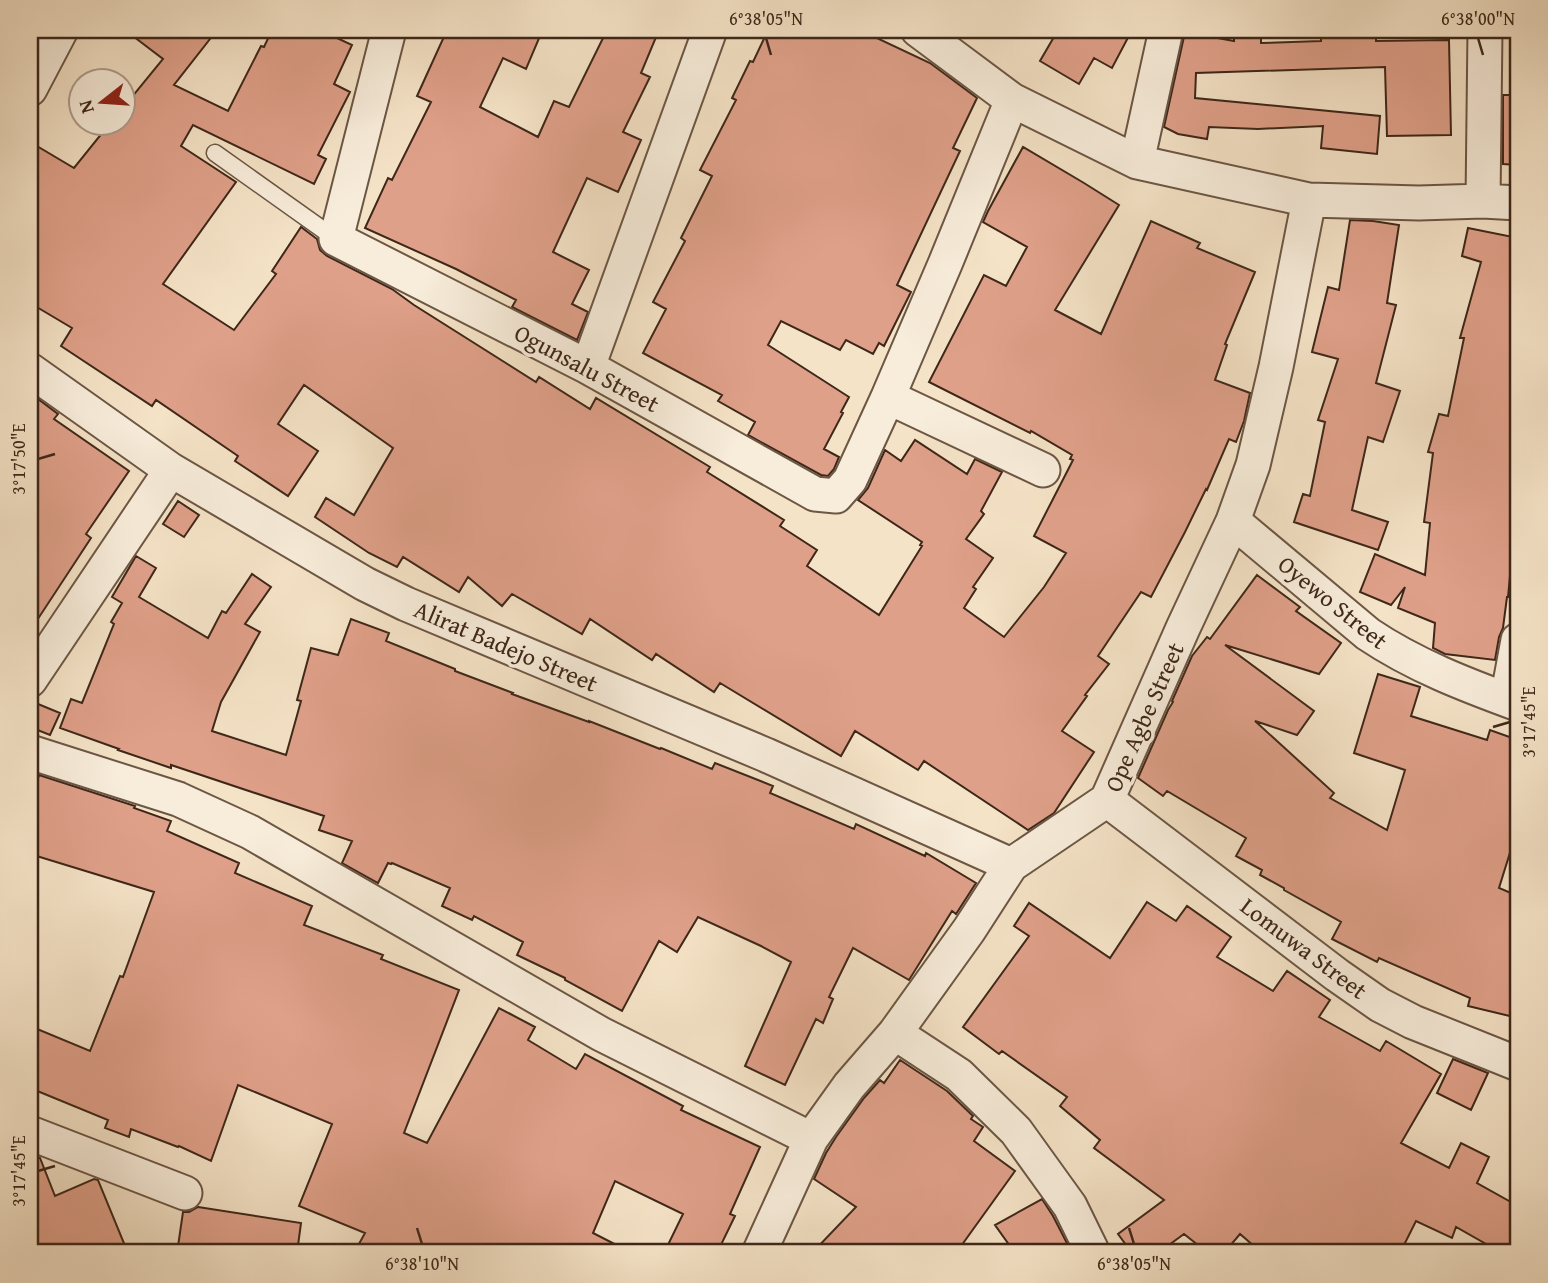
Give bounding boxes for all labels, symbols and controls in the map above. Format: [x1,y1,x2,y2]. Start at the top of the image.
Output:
text: 6°38'05"N [729,5,803,32]
text: 6°38'00"N [1441,5,1515,32]
north arrow [66,66,136,136]
text: N [70,97,101,117]
street label: Ogunsalu Street [508,315,666,421]
text: 3°17'50"E [5,423,32,495]
street label: Oyewo Street [1271,547,1396,658]
street label: Alirat Badejo Street [409,592,604,701]
street label: Ope Agbe Street [1095,636,1193,797]
text: 3°17'45"E [1515,686,1542,758]
street label: Lomuwa Street [1233,889,1375,1008]
text: 3°17'45"E [5,1135,32,1207]
text: 6°38'10"N [385,1250,459,1277]
text: 6°38'05"N [1097,1250,1171,1277]

